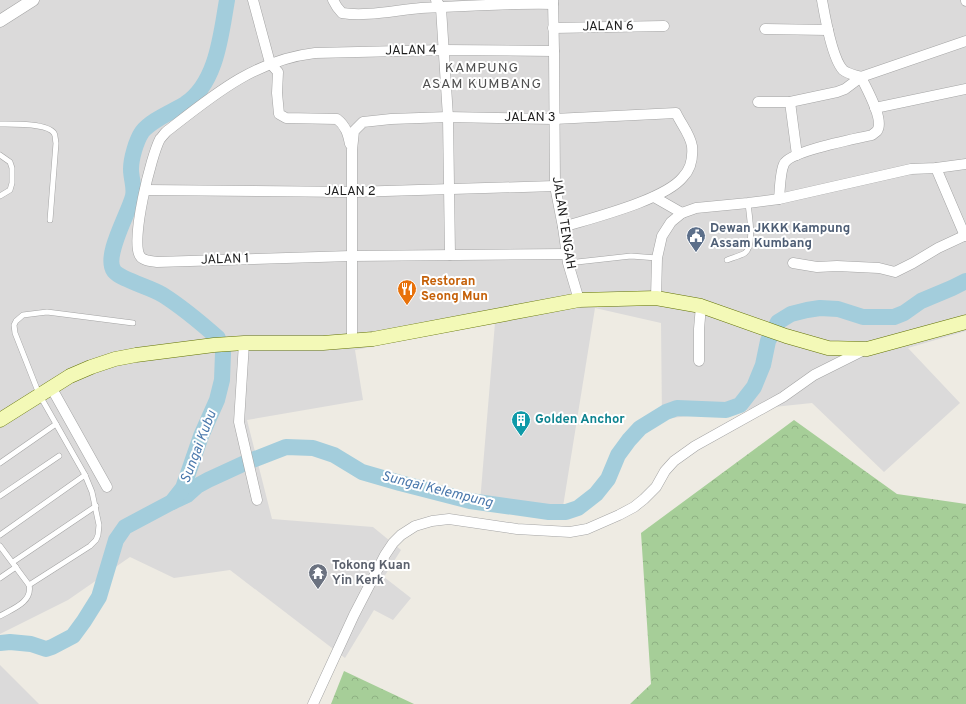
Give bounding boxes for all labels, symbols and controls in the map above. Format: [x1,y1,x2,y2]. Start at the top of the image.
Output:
street label: JALAN 6 [582,19,634,35]
street label: JALAN 4 [385,43,437,59]
district label: KAMPUNG ASAM KUMBANG [422,60,542,93]
street label: JALAN 3 [504,110,556,126]
street label: JALAN TENGAH [548,175,578,271]
street label: JALAN 2 [324,184,376,200]
place label: Dewan JKKK Kampung Assam Kumbang [710,221,850,252]
public building icon: Dewan JKKK Kampung Assam Kumbang [685,225,707,253]
street label: JALAN 1 [201,251,249,269]
place label: Restoran Seong Mun [421,274,488,305]
restaurant icon: Restoran Seong Mun [396,278,418,306]
water label: Sungai Kubu [177,408,221,486]
building icon: Golden Anchor [510,409,532,437]
place label: Golden Anchor [535,412,625,428]
water label: Sungai Kelempung [380,468,495,512]
place label: Tokong Kuan Yin Kerk [332,558,410,589]
temple icon: Tokong Kuan Yin Kerk [307,562,329,590]

